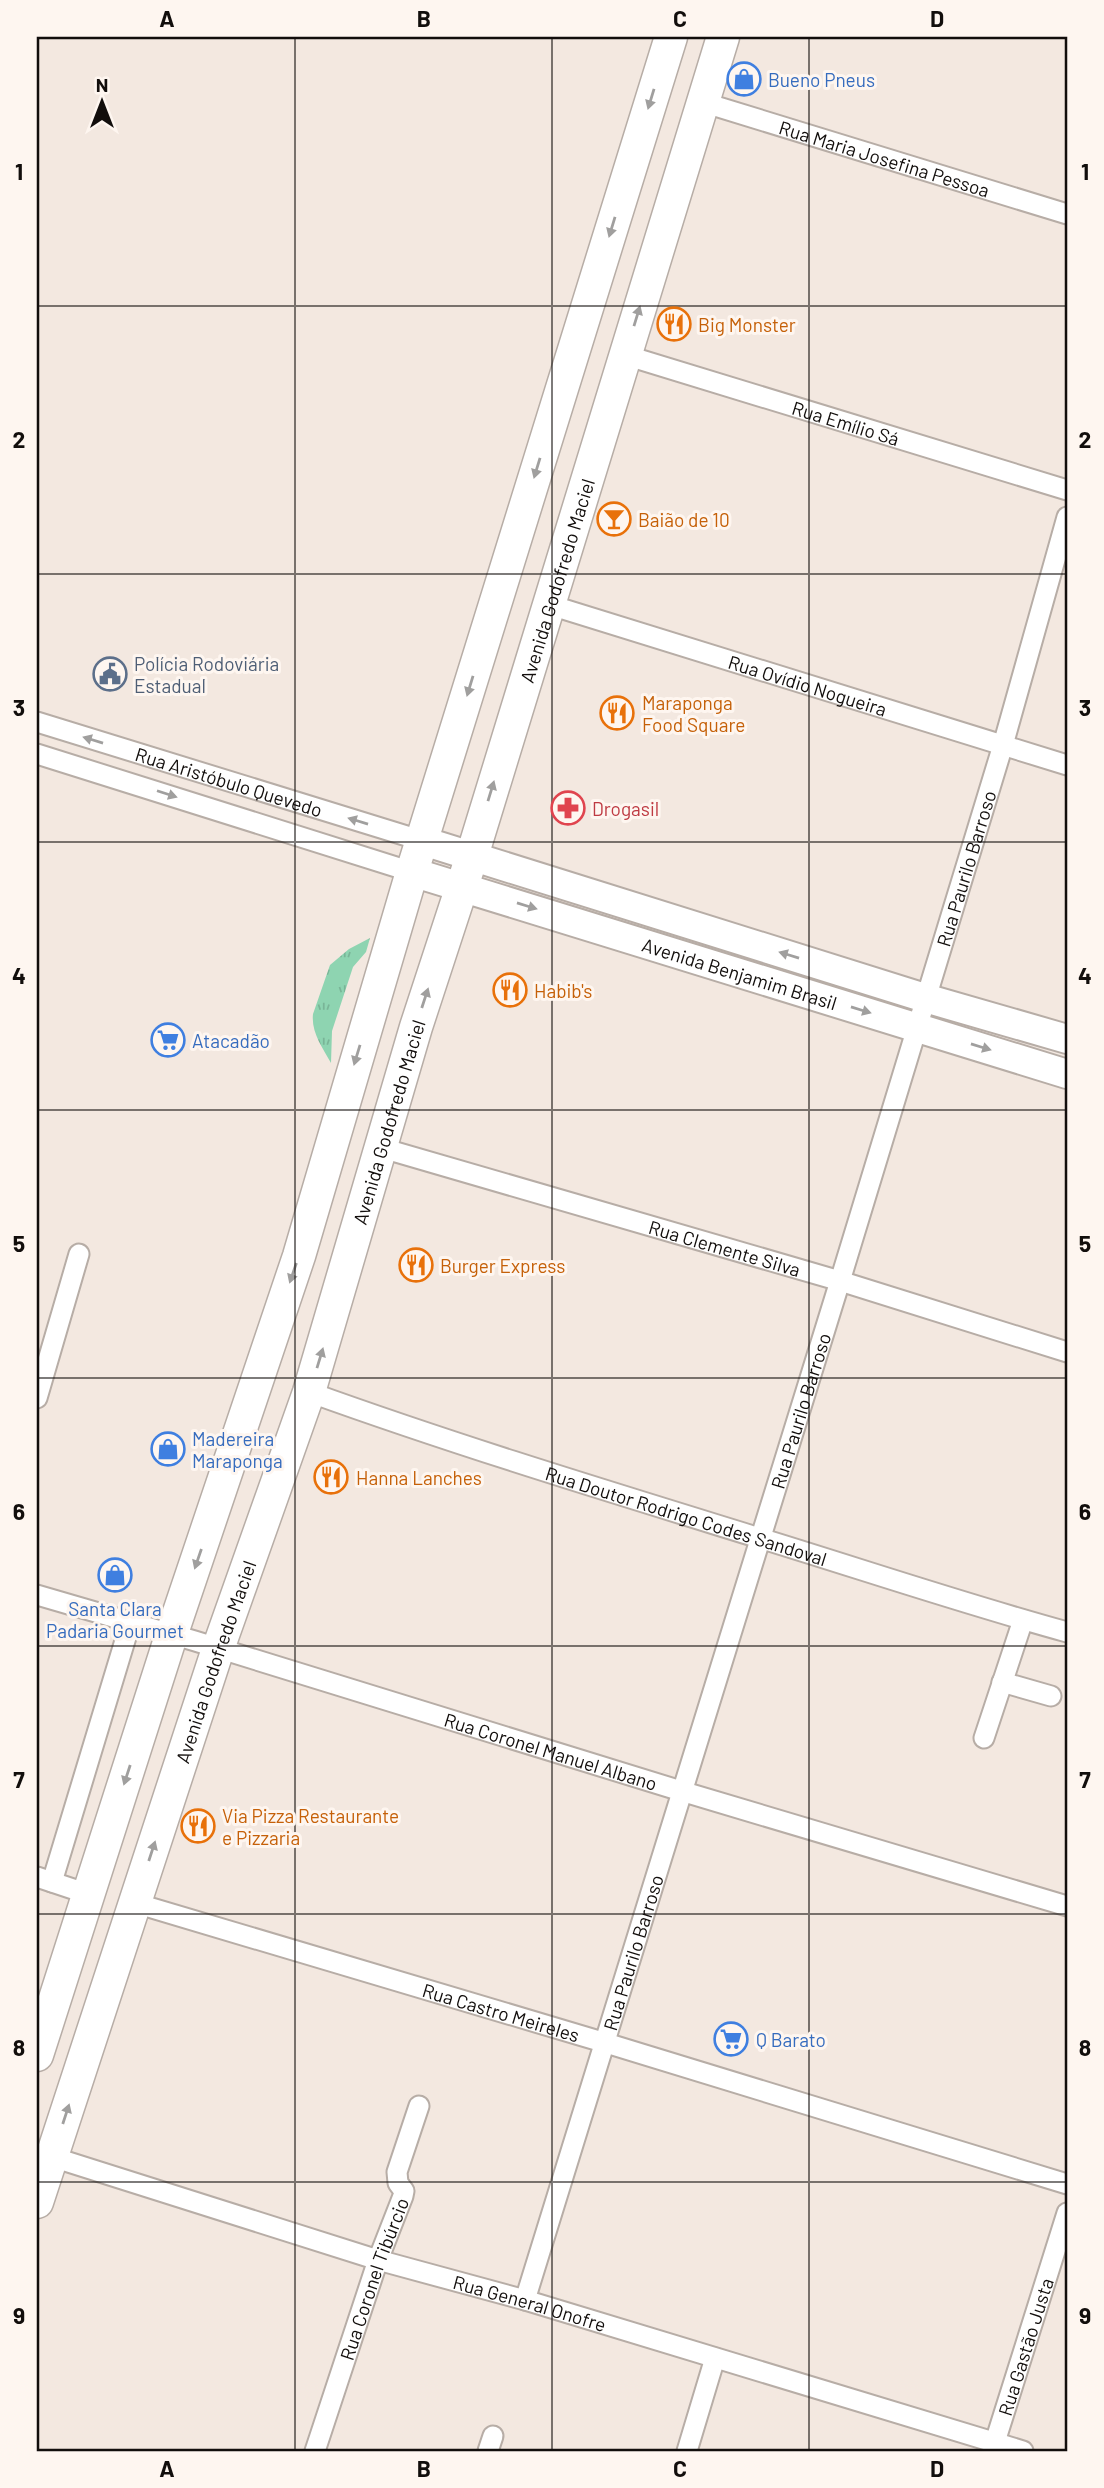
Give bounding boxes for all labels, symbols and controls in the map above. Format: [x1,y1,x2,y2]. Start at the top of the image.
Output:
text: A [159,4,175,32]
text: B [417,4,431,32]
text: C [673,4,687,32]
text: D [930,4,944,32]
shop icon: Bueno Pneus [725,60,763,98]
north arrow [66,66,136,136]
place label: Bueno Pneus [768,68,875,91]
text: N [96,73,108,96]
one-way arrow [646,89,656,110]
street label: Rua Maria Josefina Pessoa [777,115,993,201]
text: 1 [15,157,23,185]
text: 1 [1081,157,1089,185]
one-way arrow [606,217,616,238]
one-way arrow [632,305,643,326]
restaurant icon: Big Monster [655,305,693,343]
place label: Big Monster [698,313,796,336]
street label: Rua Emílio Sá [790,395,902,450]
text: 2 [13,425,25,453]
text: 2 [1079,425,1091,453]
one-way arrow [532,458,542,479]
street label: Avenida Godofredo Maciel [514,476,599,685]
bar icon: Baião de 10 [595,500,633,538]
place label: Baião de 10 [638,508,730,531]
street label: Rua Ovídio Nogueira [726,649,890,720]
place label: Polícia Rodoviária Estadual [134,652,279,697]
public building icon: Polícia Rodoviária Estadual [91,655,129,693]
one-way arrow [465,675,475,696]
place label: Maraponga Food Square [642,691,745,736]
text: 3 [13,693,25,721]
text: 3 [1079,693,1091,721]
restaurant icon: Maraponga Food Square [598,694,636,732]
one-way arrow [83,734,104,744]
street label: Rua Aristóbulo Quevedo [133,742,325,821]
one-way arrow [487,780,497,801]
street label: Rua Paurilo Barroso [931,787,1000,949]
pharmacy icon: Drogasil [549,789,587,827]
one-way arrow [156,790,177,800]
place label: Drogasil [592,797,659,820]
one-way arrow [347,816,368,826]
one-way arrow [517,902,538,912]
street label: Avenida Benjamim Brasil [640,932,840,1014]
one-way arrow [779,950,800,960]
text: 4 [12,961,26,989]
text: 4 [1078,961,1092,989]
restaurant icon: Habib's [491,971,529,1009]
place label: Habib's [534,979,592,1002]
one-way arrow [421,988,431,1009]
one-way arrow [851,1005,872,1015]
street label: Avenida Godofredo Maciel [347,1016,429,1227]
supermarket icon: Atacadão [149,1021,187,1059]
place label: Atacadão [192,1029,270,1052]
one-way arrow [971,1042,992,1053]
one-way arrow [351,1044,361,1065]
street label: Rua Clemente Silva [646,1215,803,1280]
text: 5 [13,1229,25,1257]
text: 5 [1079,1229,1091,1257]
restaurant icon: Burger Express [397,1246,435,1284]
place label: Burger Express [440,1254,565,1277]
one-way arrow [287,1263,298,1284]
street label: Rua Paurilo Barroso [765,1330,835,1491]
one-way arrow [315,1347,325,1368]
place label: Madereira Maraponga [192,1427,283,1472]
shop icon: Madereira Maraponga [149,1430,187,1468]
restaurant icon: Hanna Lanches [312,1458,350,1496]
street label: Rua Doutor Rodrigo Codes Sandoval [543,1461,830,1570]
place label: Hanna Lanches [356,1466,482,1489]
text: 6 [13,1497,25,1525]
text: 6 [1079,1497,1091,1525]
one-way arrow [192,1548,203,1569]
shop icon: Santa Clara Padaria Gourmet [96,1556,134,1594]
street label: Avenida Godofredo Maciel [170,1557,260,1766]
place label: Santa Clara Padaria Gourmet [46,1597,184,1642]
street label: Rua Coronel Manuel Albano [442,1707,660,1794]
one-way arrow [121,1764,131,1785]
text: 7 [13,1765,25,1793]
text: 7 [1079,1765,1091,1793]
place label: Via Pizza Restaurante e Pizzaria [222,1804,399,1849]
restaurant icon: Via Pizza Restaurante e Pizzaria [179,1807,217,1845]
one-way arrow [147,1841,158,1862]
street label: Rua Paurilo Barroso [598,1871,667,2033]
street label: Rua Castro Meireles [420,1978,582,2046]
supermarket icon: Q Barato [712,2020,750,2058]
place label: Q Barato [756,2028,826,2051]
text: 8 [13,2033,25,2061]
text: 8 [1079,2033,1091,2061]
one-way arrow [61,2103,72,2124]
street label: Rua Coronel Tibúrcio [334,2194,413,2363]
street label: Rua General Onofre [451,2270,609,2335]
street label: Rua Gastão Justa [993,2275,1057,2418]
text: 9 [13,2301,25,2329]
text: 9 [1079,2301,1091,2329]
text: A [159,2454,175,2482]
text: B [417,2454,431,2482]
text: C [673,2454,687,2482]
text: D [930,2454,944,2482]

